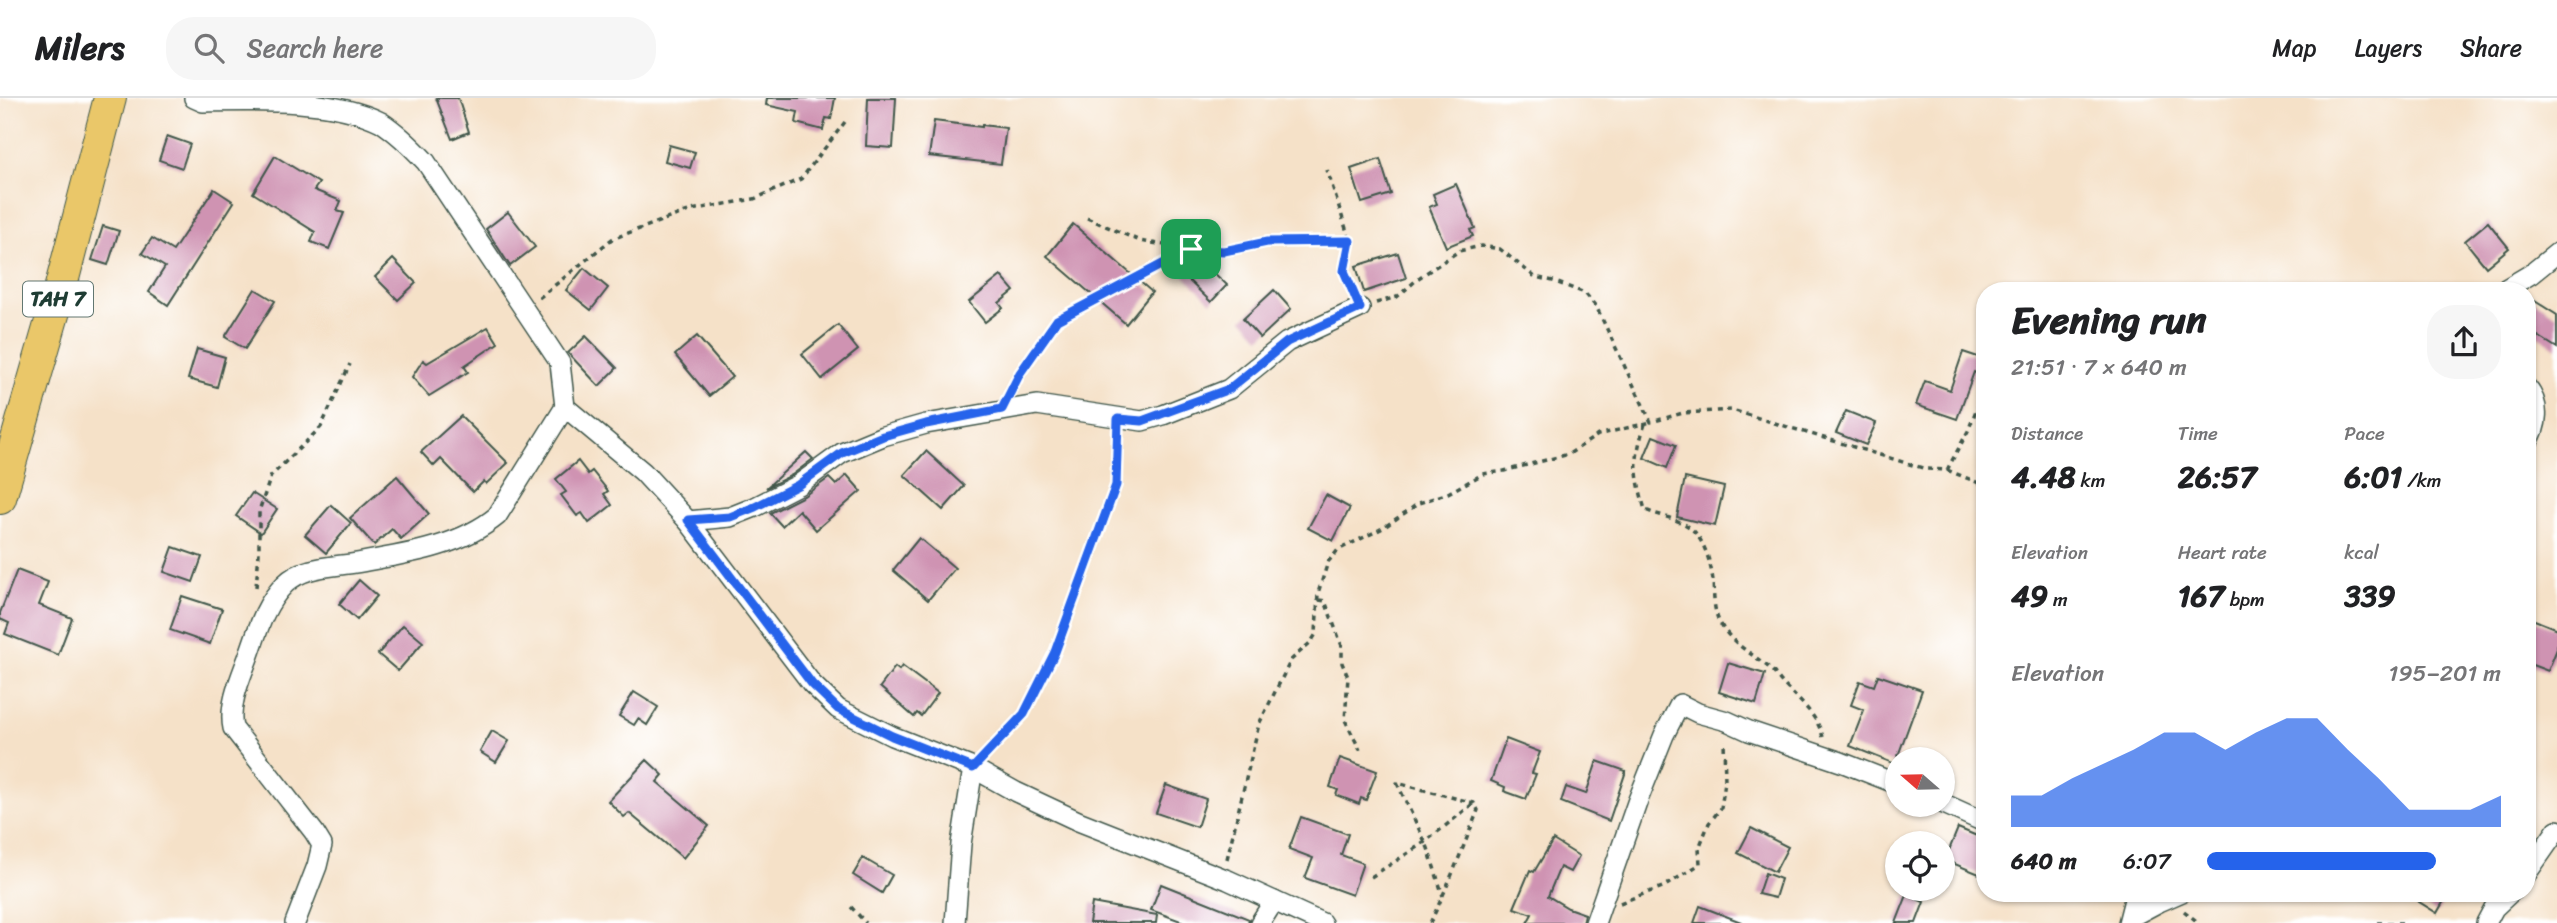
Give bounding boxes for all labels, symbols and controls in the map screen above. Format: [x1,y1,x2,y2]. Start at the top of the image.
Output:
search box [166,17,656,80]
text: Milers [35,19,124,77]
text: Search here [246,25,383,71]
text: Map [2272,27,2317,69]
text: Layers [2355,27,2422,69]
text: Share [2460,27,2522,69]
icon: search [190,29,228,67]
pin [1161,219,1221,279]
icon: arrive [1172,230,1210,268]
road number: TAH 7 [23,282,93,316]
text: Evening run [2011,287,2207,354]
button: share [2427,305,2501,379]
text: 21:51 · 7 × 640 m [2011,347,2187,388]
text: Distance [2011,417,2083,450]
text: Time [2178,417,2218,450]
text: Pace [2344,417,2385,450]
text: 4.48 [2011,450,2076,504]
text: 26:57 [2178,450,2257,504]
text: 6:01 [2344,450,2402,504]
text: km [2076,464,2105,497]
text: /km [2402,464,2441,497]
text: Elevation [2011,536,2088,569]
text: Heart rate [2178,536,2267,569]
text: kcal [2344,536,2379,569]
text: 49 [2011,569,2048,623]
text: 167 [2178,569,2225,623]
text: 339 [2344,569,2396,623]
text: m [2048,583,2068,616]
text: bpm [2225,583,2265,616]
text: Elevation [2011,653,2104,694]
text: 195–201 m [2389,653,2501,694]
north arrow [1885,747,1955,817]
map controls [1885,747,1955,901]
button: locate [1885,831,1955,901]
text: 640 m [2011,841,2077,882]
text: 6:07 [2123,841,2171,882]

